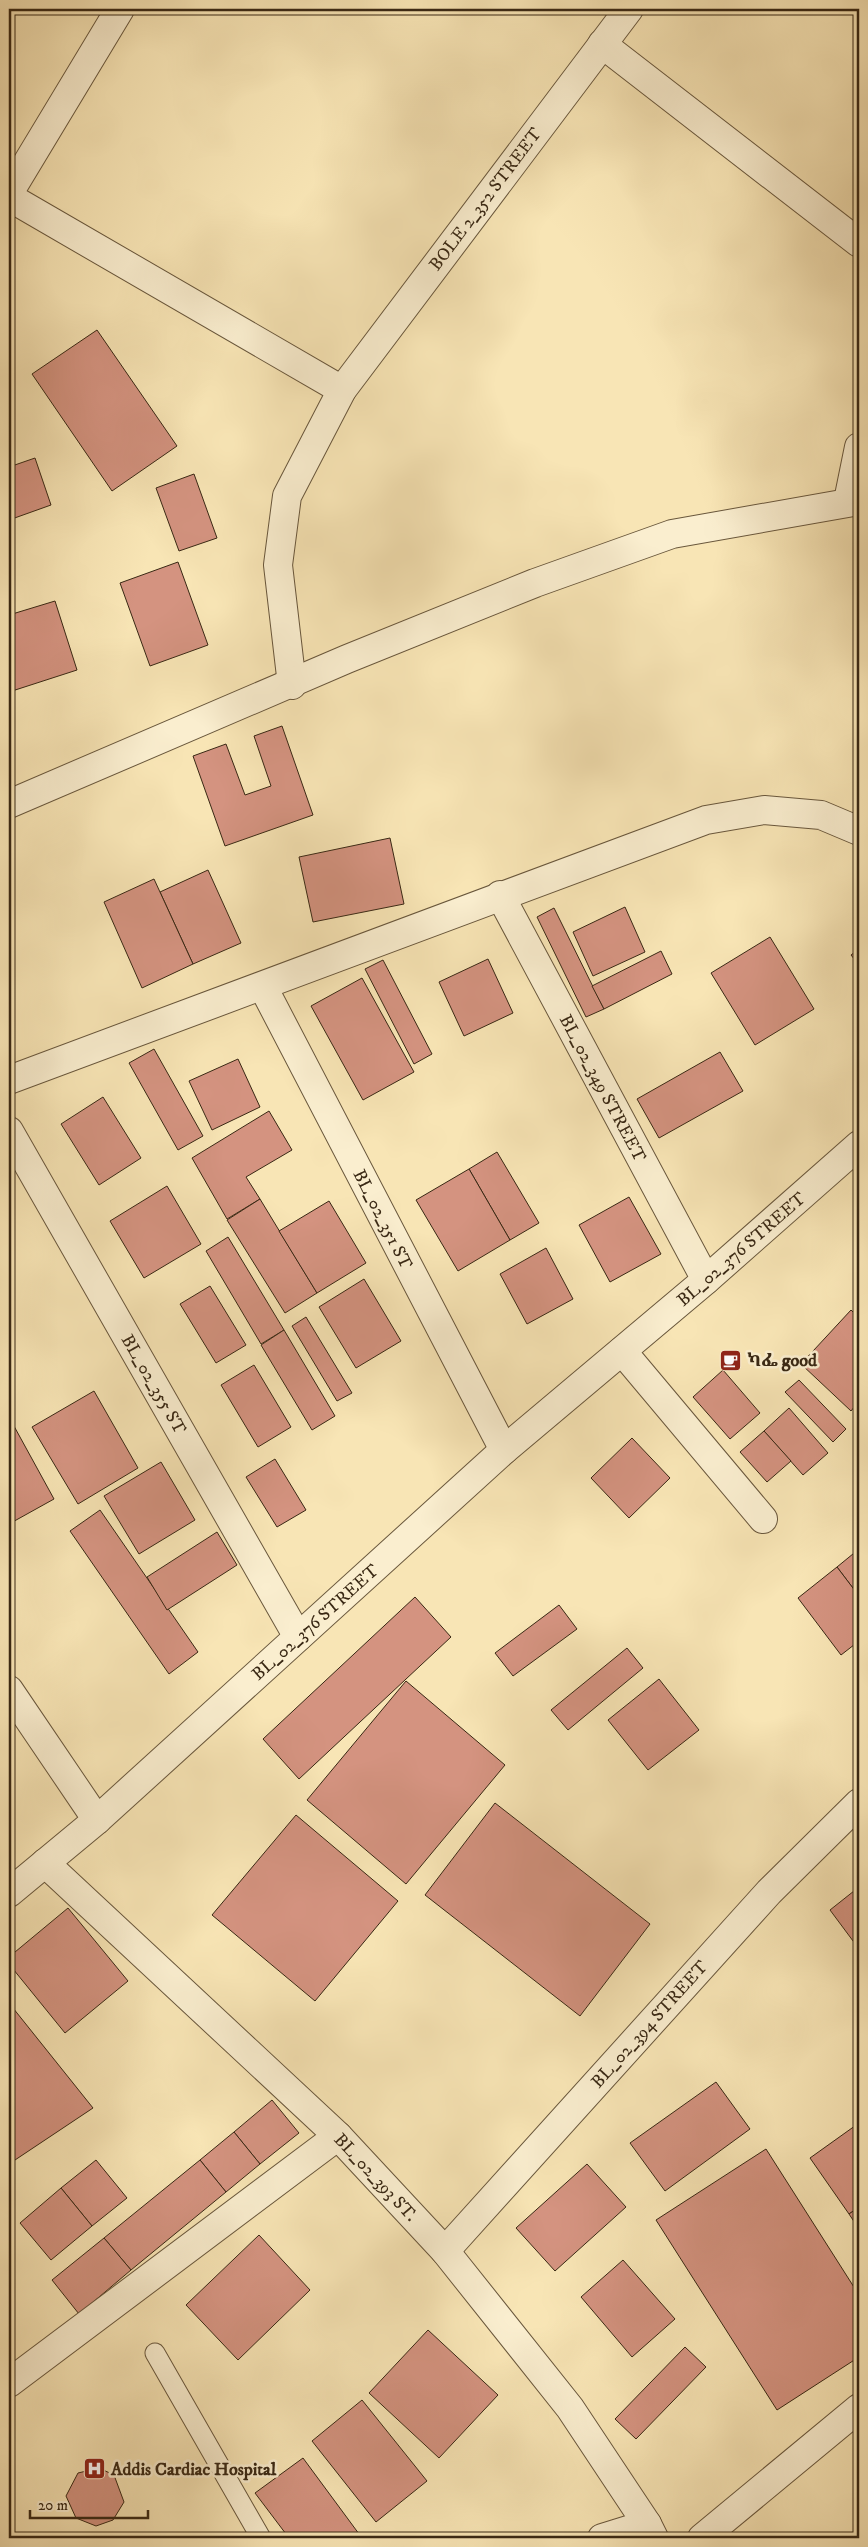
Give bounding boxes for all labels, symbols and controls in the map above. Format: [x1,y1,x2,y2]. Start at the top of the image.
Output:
street label: BOLE 2_352 STREET [425,123,547,275]
street label: BL_02_349 STREET [554,1011,650,1166]
street label: BL_02_351 ST [348,1166,417,1273]
street label: BL_02_376 STREET [673,1188,811,1312]
street label: BL_02_355 ST [116,1331,191,1439]
cafe icon: ካፌ good [719,1348,743,1372]
place label: ካፌ good [747,1350,818,1372]
street label: BL_02_376 STREET [248,1560,384,1686]
street label: BL_02_394 STREET [587,1956,713,2093]
street label: BL_02_393 ST. [329,2129,422,2226]
hospital icon: Addis Cardiac Hospital [83,2457,107,2481]
place label: Addis Cardiac Hospital [110,2459,277,2481]
scale bar [30,2487,148,2519]
text: 20 m [38,2496,68,2515]

